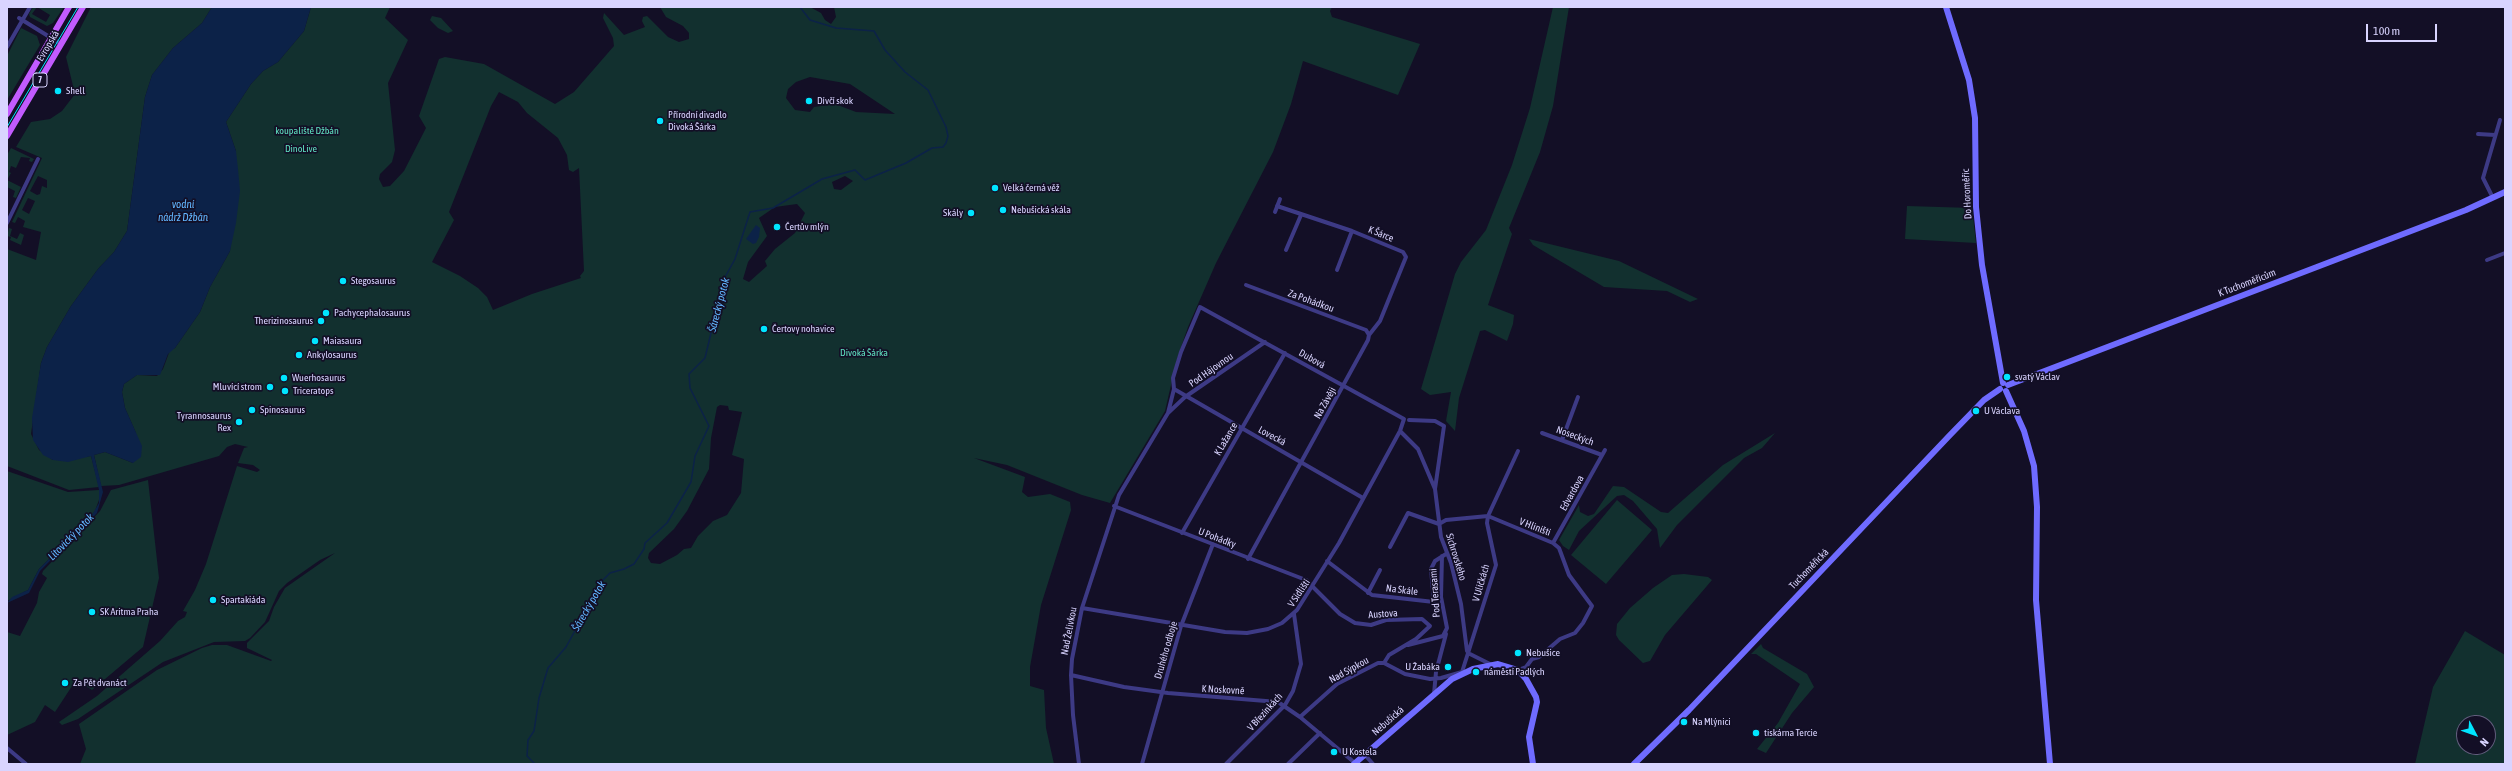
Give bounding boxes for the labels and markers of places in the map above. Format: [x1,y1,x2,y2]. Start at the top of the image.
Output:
place label: Shell [66,85,85,97]
marker: Shell [53,86,63,96]
place label: Dívčí skok [817,95,853,107]
marker: Dívčí skok [804,96,814,106]
place label: Přírodní divadlo Divoká Šárka [668,109,727,132]
marker: Přírodní divadlo Divoká Šárka [655,116,665,126]
place label: Velká černá věž [1003,182,1059,194]
marker: Velká černá věž [990,183,1000,193]
place label: Nebušická skála [1011,204,1071,216]
marker: Nebušická skála [998,205,1008,215]
place label: Skály [943,207,963,219]
marker: Skály [966,208,976,218]
place label: Čertův mlýn [785,221,829,233]
marker: Čertův mlýn [772,222,782,232]
place label: Stegosaurus [351,275,396,287]
marker: Stegosaurus [338,276,348,286]
place label: Pachycephalosaurus [334,307,410,319]
marker: Pachycephalosaurus [321,308,331,318]
place label: Therizinosaurus [254,315,313,327]
marker: Therizinosaurus [316,316,326,326]
place label: Čertovy nohavice [772,323,835,335]
marker: Čertovy nohavice [759,324,769,334]
place label: Maiasaura [323,335,362,347]
marker: Maiasaura [310,336,320,346]
place label: Ankylosaurus [307,349,357,361]
marker: Ankylosaurus [294,350,304,360]
place label: svatý Václav [2015,371,2060,383]
place label: Wuerhosaurus [292,372,345,384]
marker: svatý Václav [2002,372,2012,382]
marker: Wuerhosaurus [279,373,289,383]
place label: Mluvící strom [213,381,262,393]
marker: Mluvící strom [265,382,275,392]
place label: Triceratops [293,385,333,397]
marker: Triceratops [280,386,290,396]
place label: Spinosaurus [260,404,305,416]
marker: Spinosaurus [247,405,257,415]
place label: U Václava [1984,405,2020,417]
marker: U Václava [1971,406,1981,416]
place label: Tyrannosaurus Rex [177,410,231,434]
marker: Tyrannosaurus Rex [234,417,244,427]
place label: Spartakiáda [221,594,265,606]
marker: Spartakiáda [208,595,218,605]
place label: SK Aritma Praha [100,606,159,618]
marker: SK Aritma Praha [87,607,97,617]
place label: Nebušice [1526,647,1560,659]
marker: Nebušice [1513,648,1523,658]
place label: U Žabáka [1405,661,1440,673]
marker: U Žabáka [1443,662,1453,672]
place label: náměstí Padlých [1484,666,1545,678]
marker: náměstí Padlých [1471,667,1481,677]
place label: Za Pět dvanáct [73,677,127,689]
marker: Za Pět dvanáct [60,678,70,688]
place label: Na Mlýnici [1692,716,1730,728]
marker: Na Mlýnici [1679,717,1689,727]
place label: tiskárna Tercie [1764,727,1817,739]
marker: tiskárna Tercie [1751,728,1761,738]
place label: U Kostela [1342,746,1377,758]
marker: U Kostela [1329,747,1339,757]

